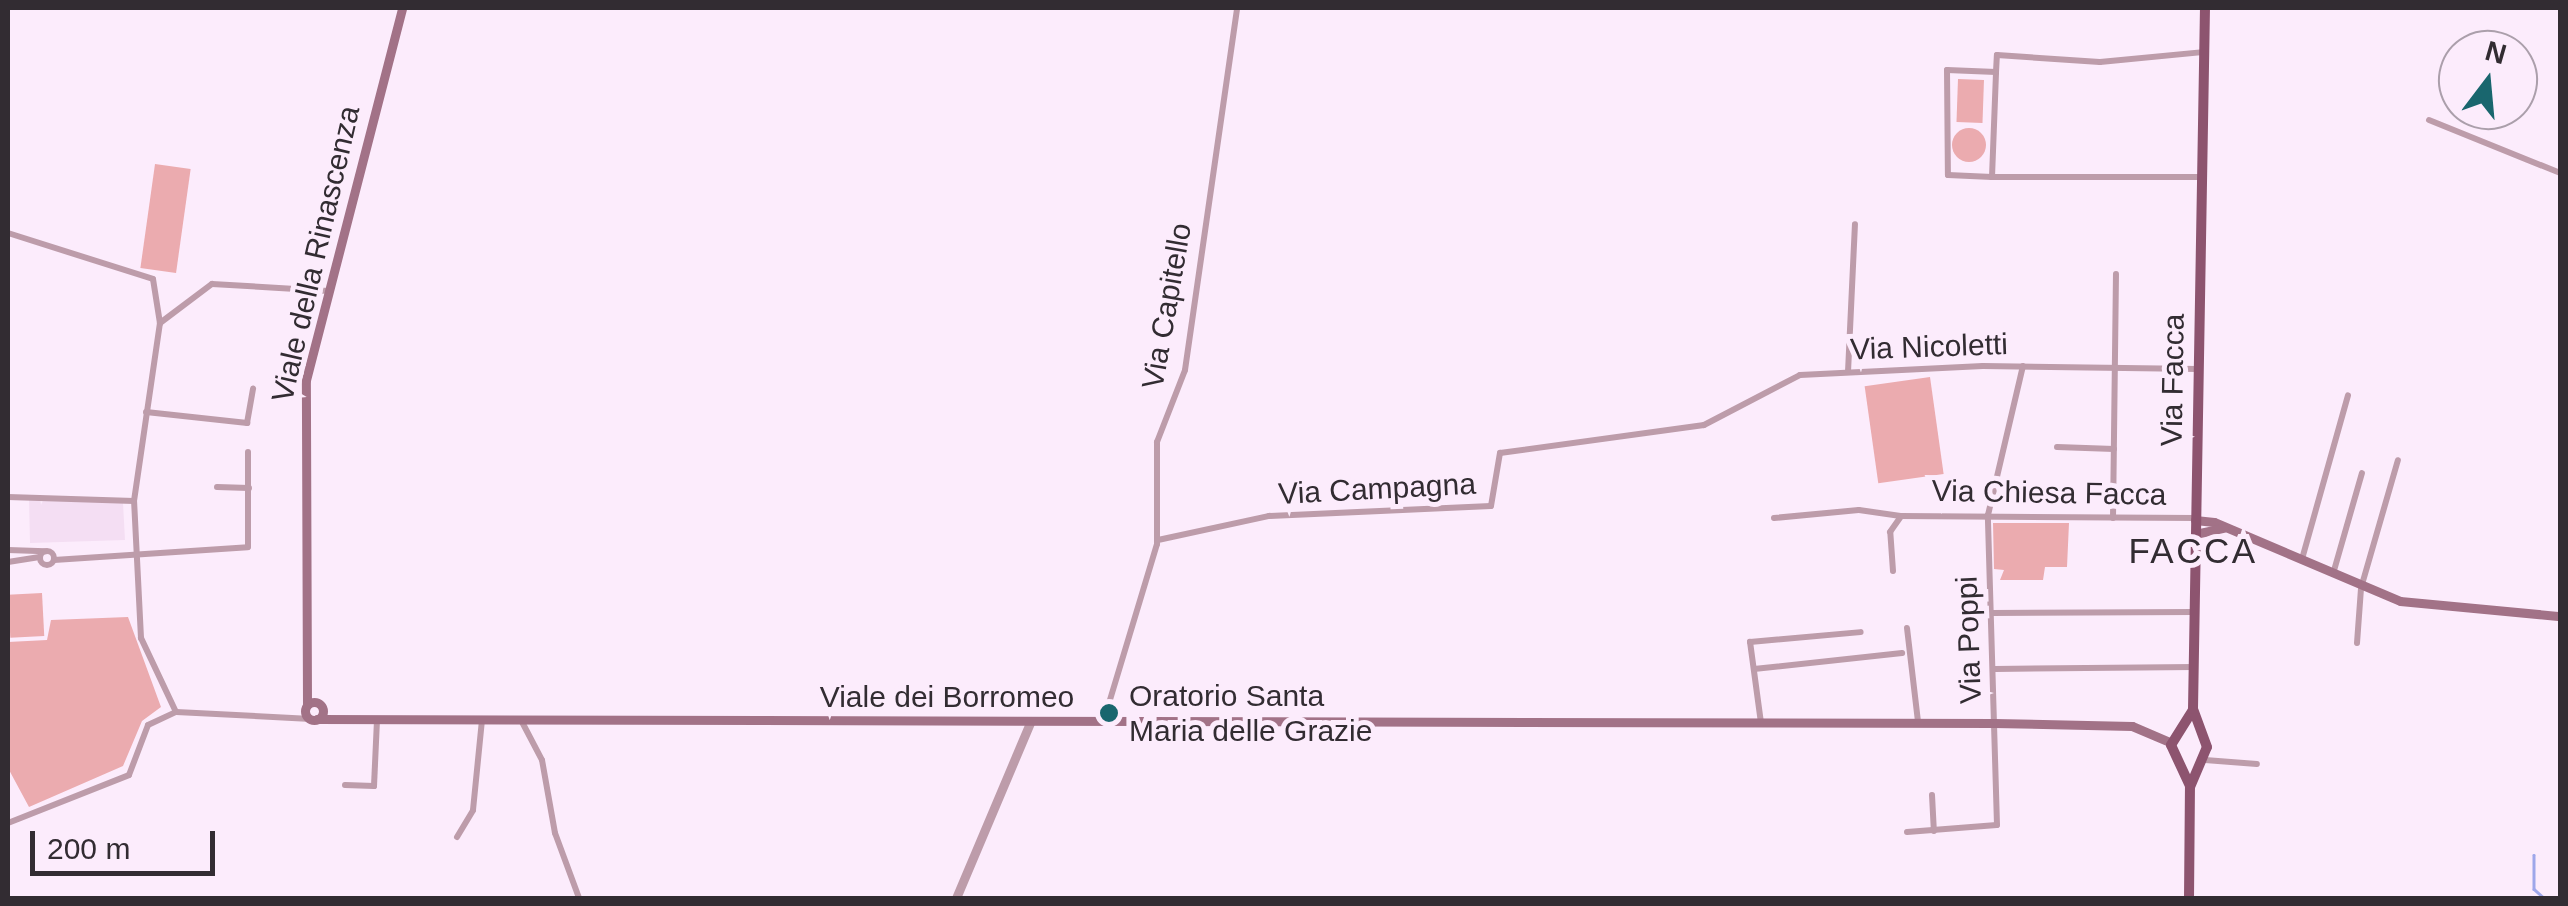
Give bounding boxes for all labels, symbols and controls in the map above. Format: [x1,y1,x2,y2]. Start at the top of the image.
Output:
north arrow [2438,30,2538,130]
text: N [2482,35,2510,70]
street label: Viale della Rinascenza [264,102,368,406]
street label: Via Capitello [1135,220,1199,392]
street label: Via Facca [2154,313,2192,447]
street label: Via Nicoletti [1849,326,2009,368]
street label: Via Campagna [1277,466,1477,512]
street label: Via Chiesa Facca [1931,473,2167,513]
district label: FACCA [2128,530,2258,572]
street label: Via Poppi [1949,575,1989,705]
place label: Oratorio Santa Maria delle Grazie [1129,678,1372,748]
street label: Viale dei Borromeo [820,679,1074,715]
marker: Oratorio Santa Maria delle Grazie [1098,702,1120,724]
scale bar [35,811,220,873]
text: 200 m [47,832,130,865]

